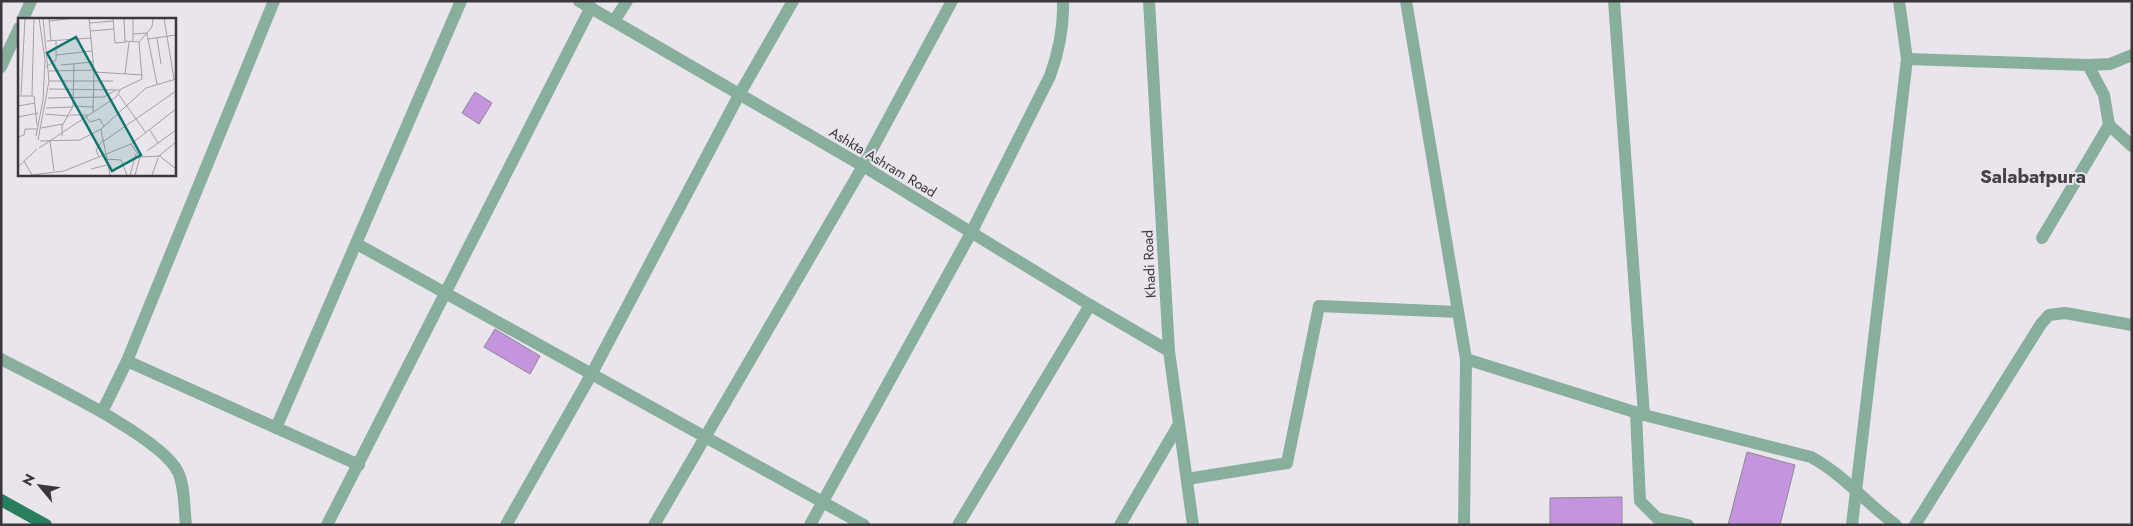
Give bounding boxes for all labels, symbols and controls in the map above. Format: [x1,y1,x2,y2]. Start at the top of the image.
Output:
inset map [18,18,175,175]
street label: Ashkta Ashram Road [826,122,940,202]
district label: Salabatpura [1980,163,2086,190]
street label: Khadi Road [1137,230,1161,298]
north arrow [15,461,65,511]
text: N [17,470,40,489]

